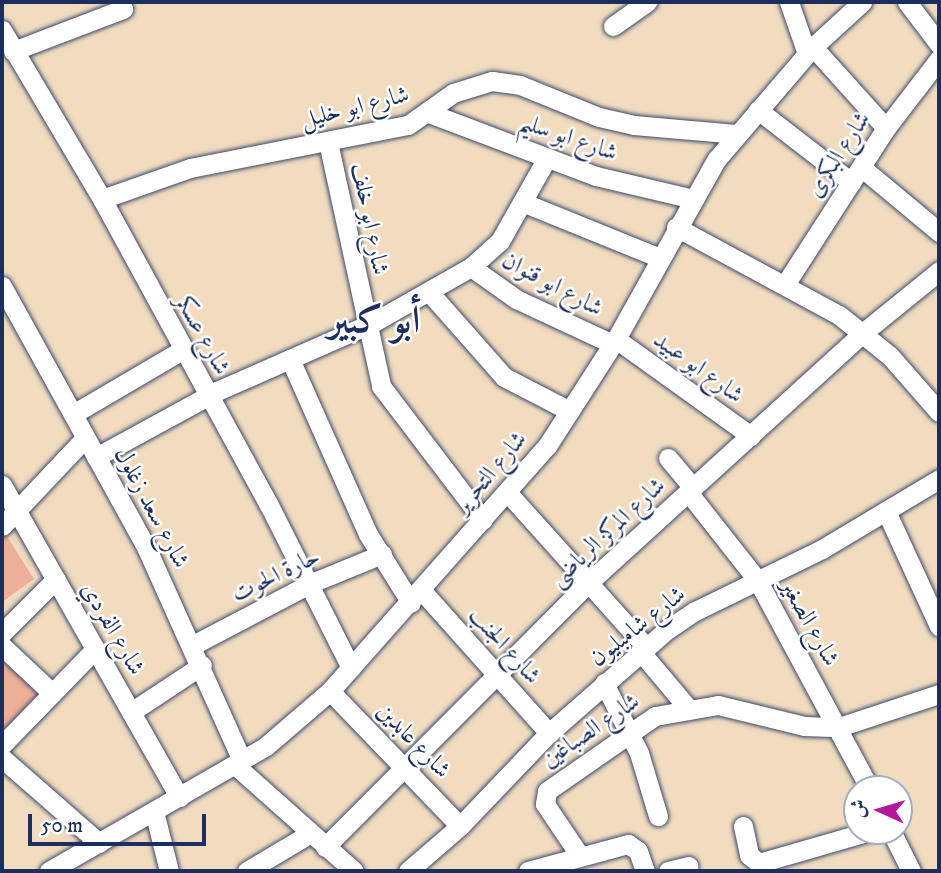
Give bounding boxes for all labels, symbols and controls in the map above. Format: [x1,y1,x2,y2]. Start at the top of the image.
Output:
street label: شارع ابو خليل [298,81,412,135]
street label: شارع البكرى [801,107,877,203]
street label: شارع ابو سليم [515,108,621,168]
street label: شارع ابو خلف [344,161,394,277]
street label: شارع ابو قنوان [497,246,607,324]
street label: شارع عسكر [168,290,236,380]
district label: أبو كبير [328,299,420,345]
street label: شارع ابو عبيد [647,326,749,410]
street label: شارع التحرير [448,426,534,520]
street label: شارع سعد زغلول [107,443,195,573]
street label: شارع المركز الرياضى [544,472,672,594]
street label: حارة الحوت [227,542,325,610]
street label: شارع الصغير [773,574,845,672]
street label: شارع الفردي [74,577,150,681]
street label: شارع شامبليون [584,581,692,673]
street label: شارع الجنب [462,601,546,691]
street label: شارع الصباغين [536,688,646,774]
street label: شارع عابدين [370,697,456,785]
north arrow [843,775,913,845]
text: ش [846,798,871,819]
scale bar [32,800,210,844]
text: 50 m [41,813,83,839]

